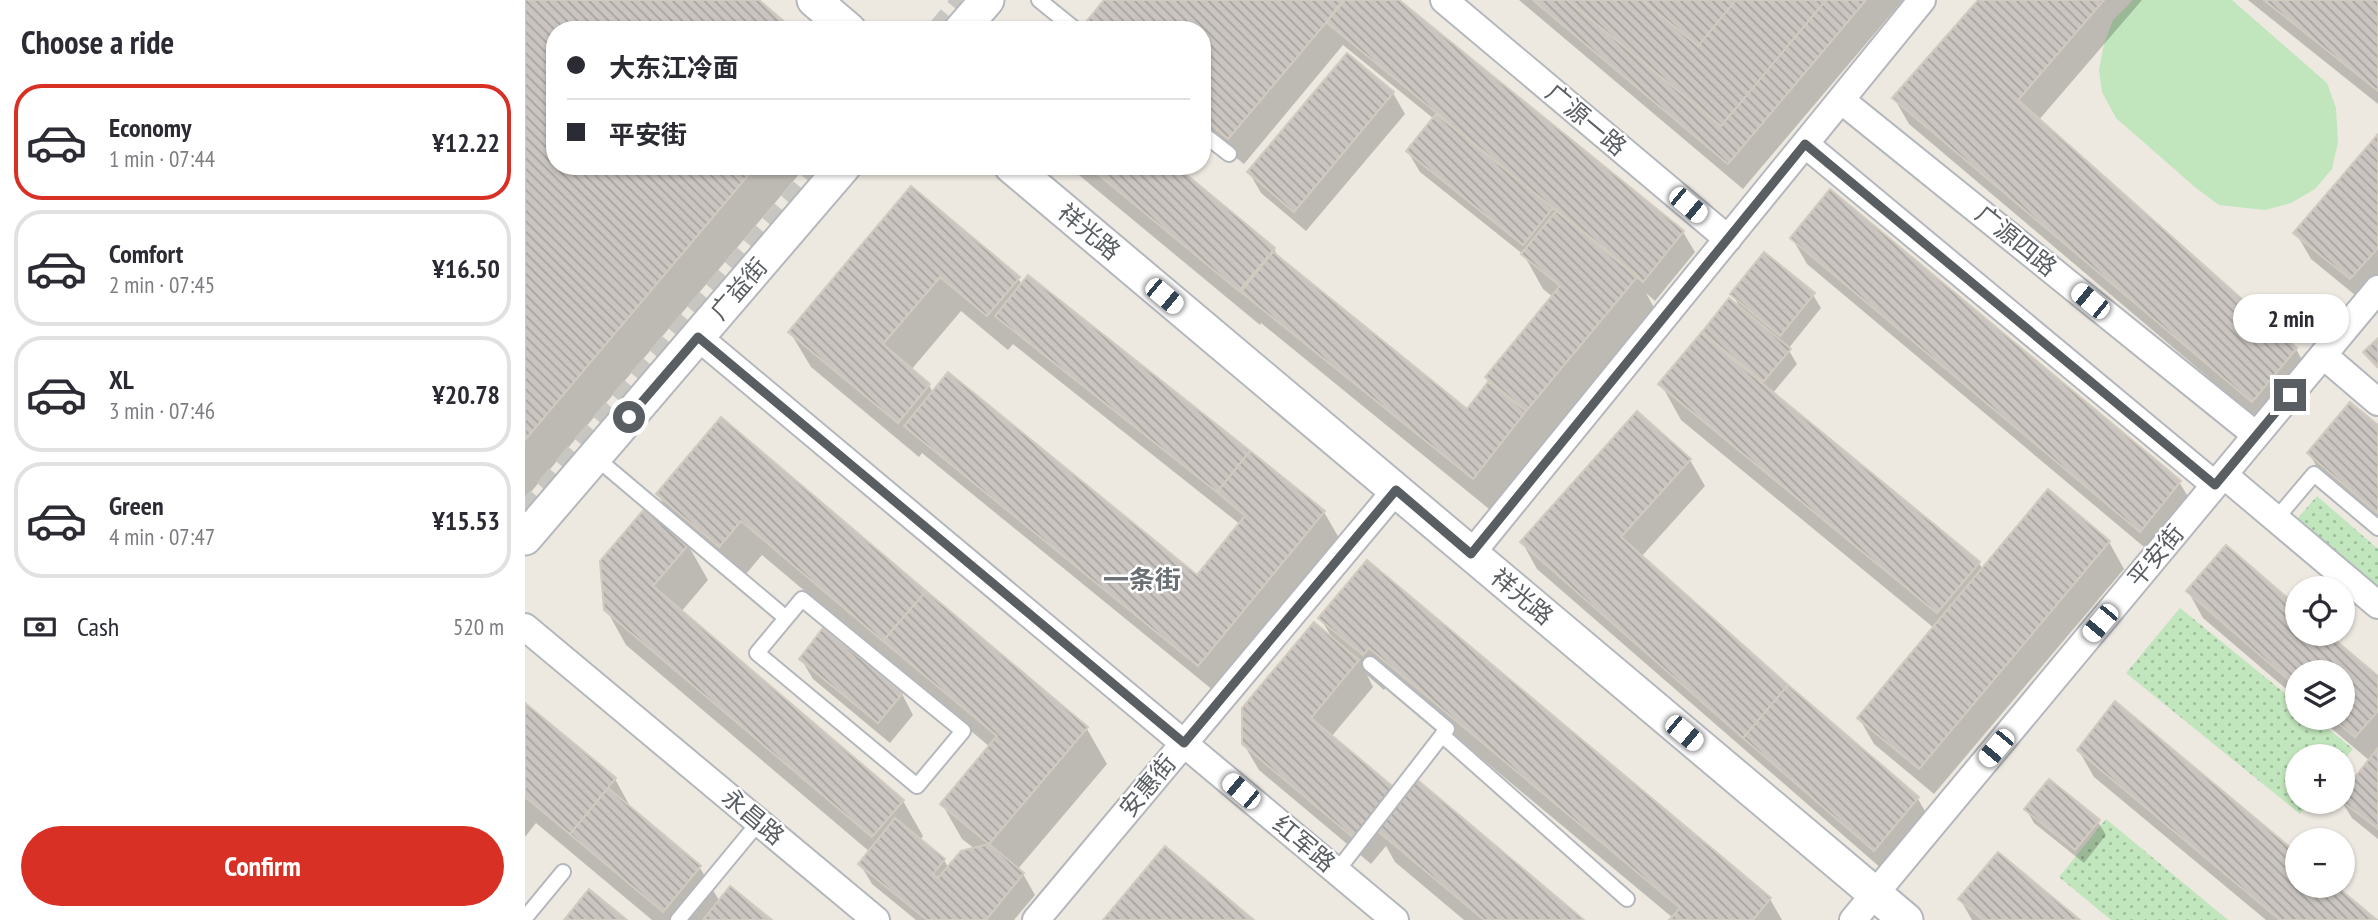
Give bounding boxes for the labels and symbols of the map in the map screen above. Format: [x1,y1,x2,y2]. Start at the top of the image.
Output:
street label: 广源一路 [1540,77,1633,162]
car [1666,183,1711,227]
street label: 祥光路 [1052,197,1127,267]
street label: 广源四路 [1969,198,2063,283]
street label: 广益街 [703,251,774,326]
car [1142,274,1187,318]
car [2068,280,2113,322]
callout: 2 min [2232,294,2348,342]
route end [2274,379,2306,411]
route start [613,401,645,433]
street label: 平安街 [2121,518,2191,593]
street label: 祥光路 [1485,562,1560,632]
district label: 一条街 [1103,563,1181,596]
car [2079,600,2122,646]
car [1662,711,1707,755]
car [1975,725,2018,771]
street label: 安惠街 [1113,748,1183,823]
car [1219,769,1264,813]
street label: 永昌路 [716,782,791,852]
street label: 红军路 [1267,809,1342,879]

